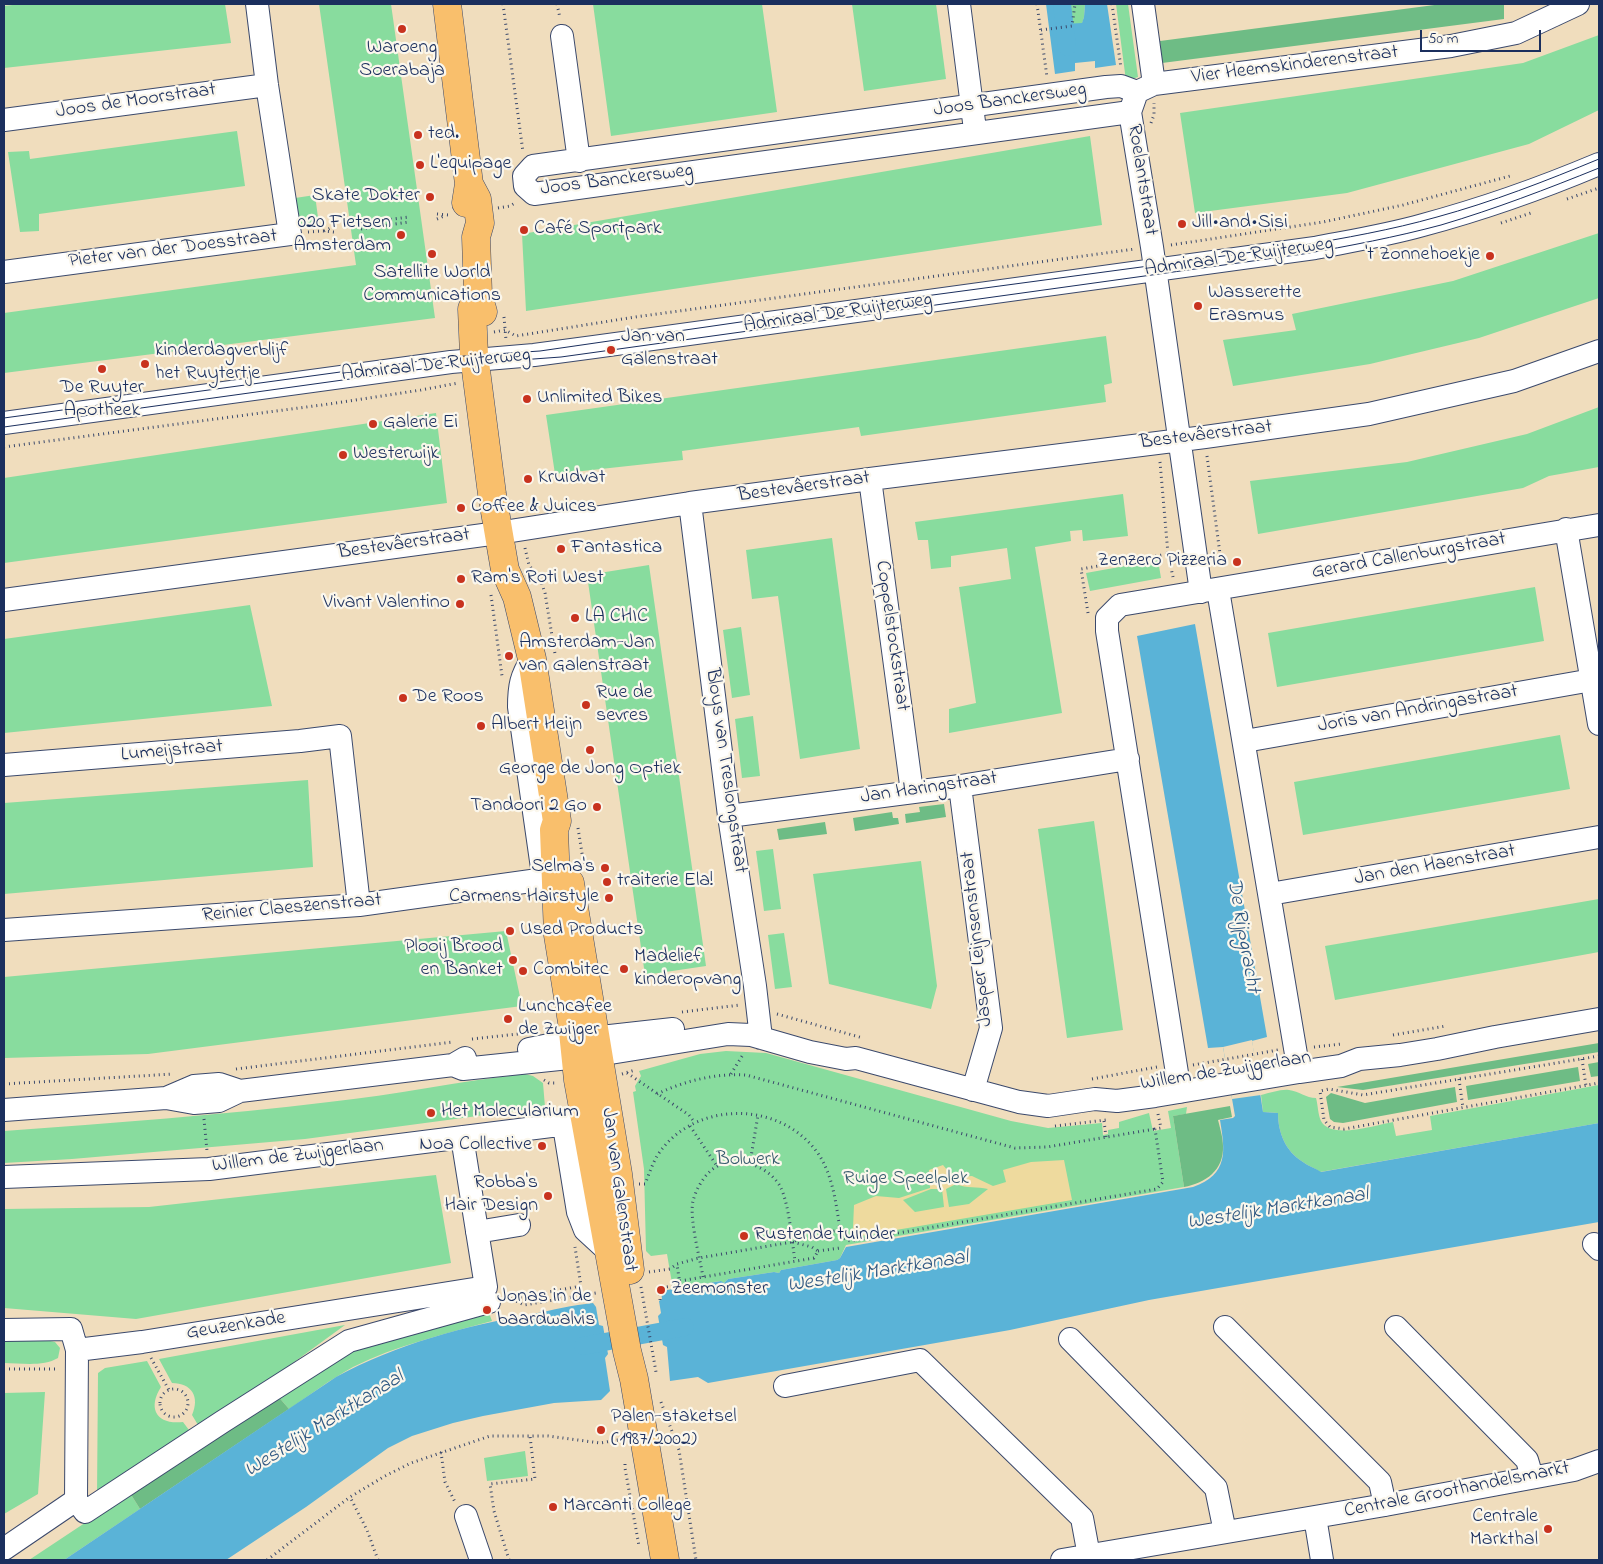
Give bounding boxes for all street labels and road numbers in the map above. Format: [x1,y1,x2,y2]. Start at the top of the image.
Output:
street label: Vier Heemskinderenstraat [1190,41,1400,91]
street label: Joos Banckersweg [932,78,1088,124]
street label: Joos de Moorstraat [54,79,218,125]
street label: Roelantstraat [1120,123,1162,237]
street label: Joos Banckersweg [539,160,695,202]
street label: Pieter van der Doesstraat [67,225,279,275]
street label: Admiraal De Ruijterweg [1143,233,1335,283]
street label: Admiraal De Ruijterweg [742,289,934,339]
street label: Admiraal De Ruijterweg [340,344,532,388]
street label: Bestevâerstraat [1138,416,1274,456]
street label: Bestevâerstraat [736,467,872,509]
street label: Bestevâerstraat [336,524,472,566]
street label: Gerard Callenburgstraat [1310,528,1508,586]
street label: Coppelstockstraat [869,559,913,713]
street label: Bloys van Treslongstraat [699,667,751,875]
street label: Joris van Andringastraat [1316,681,1520,739]
street label: Lumeijstraat [120,736,224,768]
street label: Jan Haringstraat [859,768,999,810]
street label: Jan den Haenstraat [1353,840,1517,892]
street label: Jasper Leijnsenstraat [957,850,999,1028]
street label: Reinier Claeszenstraat [201,889,383,929]
street label: Willem de Zwijgerlaan [1139,1047,1313,1097]
street label: Jan van Galenstraat [595,1106,641,1274]
street label: Willem de Zwijgerlaan [211,1135,385,1179]
street label: Geuzenkade [185,1307,287,1347]
street label: Centrale Groothandelsmarkt [1342,1457,1572,1525]

